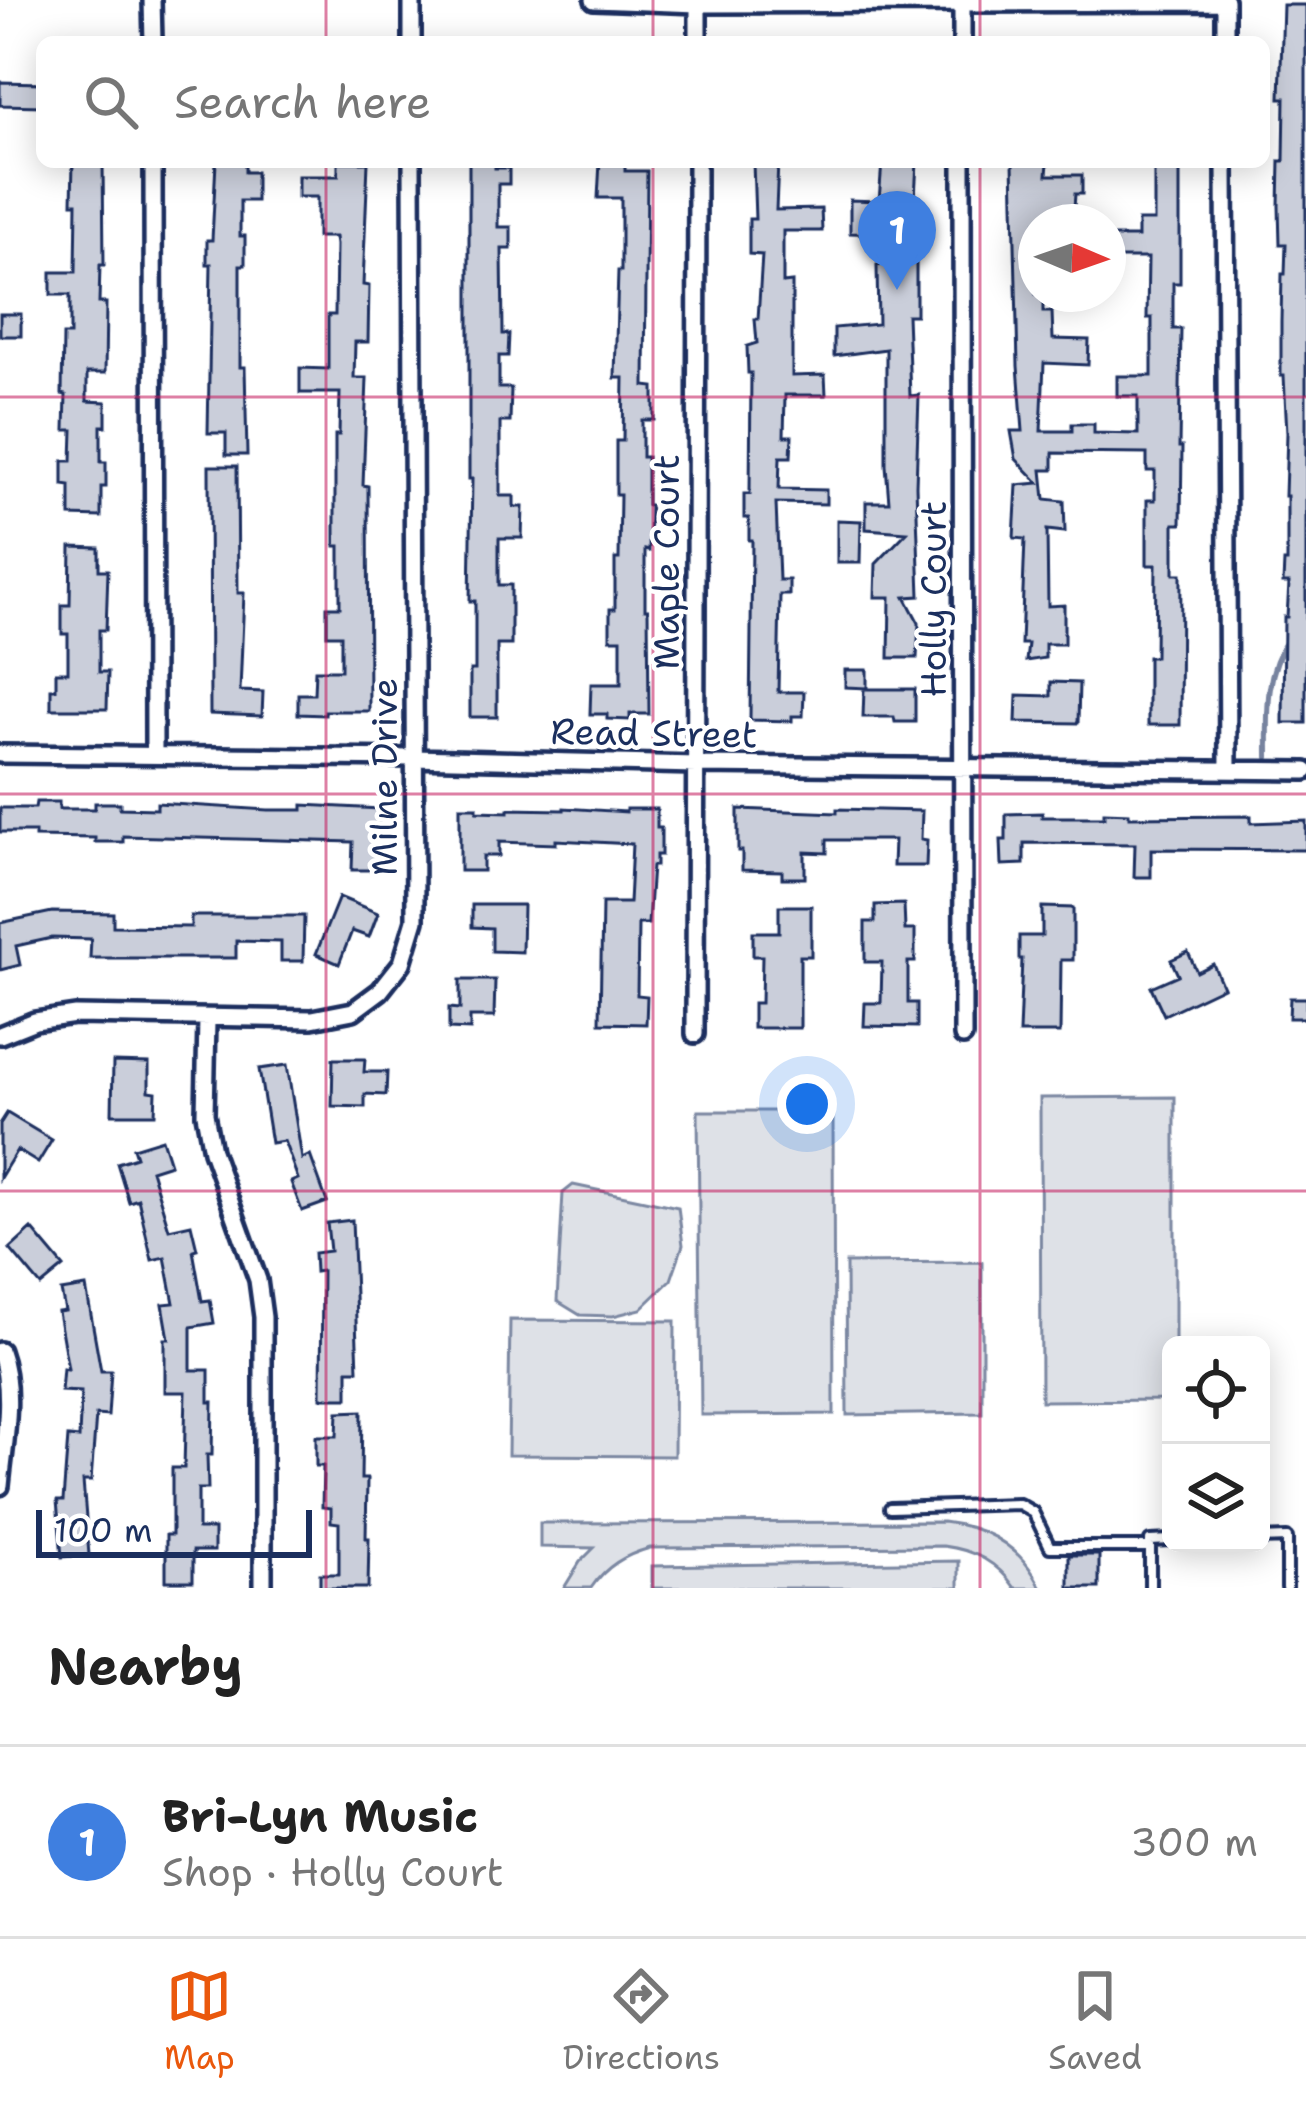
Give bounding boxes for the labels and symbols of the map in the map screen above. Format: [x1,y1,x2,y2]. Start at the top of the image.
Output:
pin: 1 [858,191,936,290]
north arrow [1018,204,1126,312]
street label: Maple Court [642,454,691,670]
street label: Holly Court [909,501,958,697]
street label: Milne Drive [360,678,409,876]
street label: Read Street [550,707,758,759]
your location [777,1074,837,1134]
scale bar [36,1504,312,1557]

